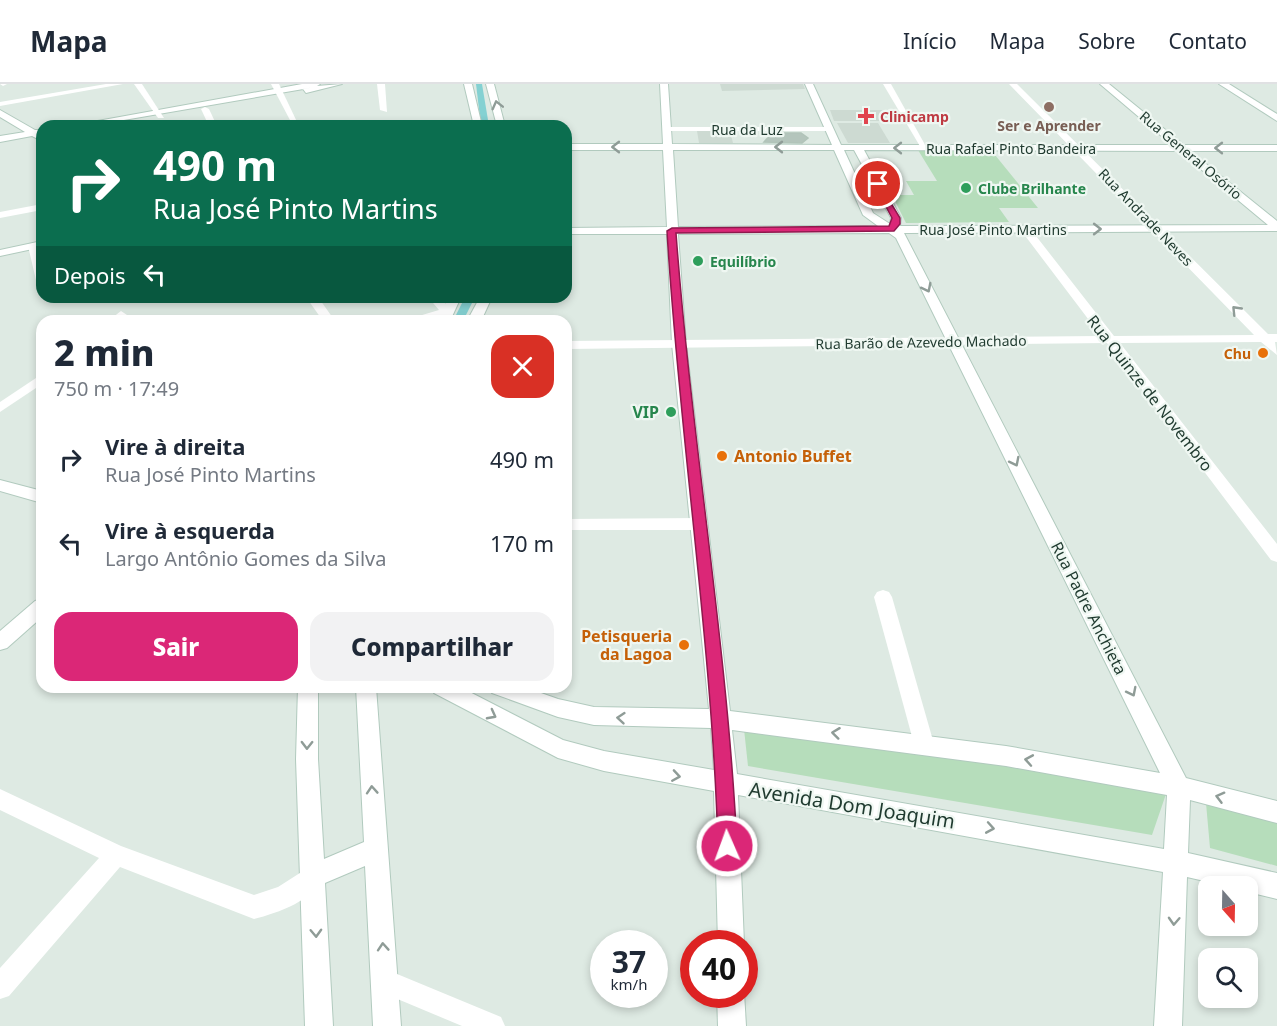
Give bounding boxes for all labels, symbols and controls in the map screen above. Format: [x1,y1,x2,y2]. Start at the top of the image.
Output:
text: Mapa [30,22,108,60]
text: Início [903,27,957,55]
text: Mapa [990,27,1045,55]
text: Sobre [1078,27,1135,55]
text: Contato [1168,27,1247,55]
one-way arrow [491,100,504,110]
marker: Ser e Aprender [1042,100,1056,114]
marker: Clinicamp [857,107,875,125]
place label: Clinicamp [880,107,949,126]
street label: Rua General Osório [1136,107,1246,203]
place label: Ser e Aprender [997,116,1101,135]
street label: Rua da Luz [711,120,783,139]
text: 490 m [153,136,277,193]
street label: Rua Rafael Pinto Bandeira [926,139,1096,158]
one-way arrow [611,141,620,153]
one-way arrow [775,141,784,153]
one-way arrow [893,142,902,154]
one-way arrow [1214,142,1223,154]
icon: right [54,144,132,222]
pin [852,158,903,209]
street label: Rua Andrade Neves [1095,164,1198,270]
icon: arrive [861,167,894,200]
place label: Clube Brilhante [978,179,1086,198]
marker: Clube Brilhante [959,181,973,195]
text: Rua José Pinto Martins [153,190,438,227]
street label: Rua José Pinto Martins [919,220,1067,239]
one-way arrow [1092,223,1101,235]
place label: Equilíbrio [710,252,777,271]
marker: Equilíbrio [691,254,705,268]
icon: left [138,258,171,291]
text: Depois [54,260,126,290]
one-way arrow [920,281,931,292]
one-way arrow [1232,306,1243,317]
street label: Rua Quinze de Novembro [1082,310,1218,476]
text: 2 min [54,328,155,377]
street label: Rua Barão de Azevedo Machado [815,331,1027,353]
button: close [491,335,554,398]
place label: Chu [1224,344,1251,363]
marker: Chu [1256,346,1270,360]
text: 750 m · 17:49 [54,375,179,402]
place label: VIP [632,401,659,423]
marker: VIP [664,405,678,419]
text: Vire à direita [105,431,245,461]
icon: right [54,443,87,476]
text: 490 m [490,444,554,474]
place label: Antonio Buffet [734,445,852,467]
marker: Antonio Buffet [715,449,729,463]
one-way arrow [1008,455,1020,466]
text: Rua José Pinto Martins [105,461,316,488]
text: Vire à esquerda [105,515,275,545]
icon: left [54,527,87,560]
text: 170 m [490,528,554,558]
street label: Rua Padre Anchieta [1046,538,1132,678]
text: Largo Antônio Gomes da Silva [105,545,386,572]
button: Sair [54,612,298,681]
button: Compartilhar [310,612,554,681]
place label: Petisqueria da Lagoa [581,625,672,665]
marker: Petisqueria da Lagoa [677,638,691,652]
one-way arrow [1124,686,1136,697]
one-way arrow [486,708,496,719]
one-way arrow [616,712,625,725]
one-way arrow [832,727,841,739]
one-way arrow [301,741,313,750]
one-way arrow [1025,754,1035,767]
one-way arrow [670,769,680,782]
street label: Avenida Dom Joaquim [747,775,957,835]
one-way arrow [366,786,379,795]
one-way arrow [1216,792,1226,805]
position arrow [695,814,759,878]
one-way arrow [985,821,995,834]
north arrow [1198,876,1258,936]
map controls [1198,876,1258,1008]
one-way arrow [1167,917,1180,926]
one-way arrow [309,929,322,938]
speed limit sign: 40 [680,930,758,1008]
text: 37 [612,941,646,982]
one-way arrow [376,942,389,951]
button: search [1198,948,1258,1008]
text: km/h [611,974,647,994]

